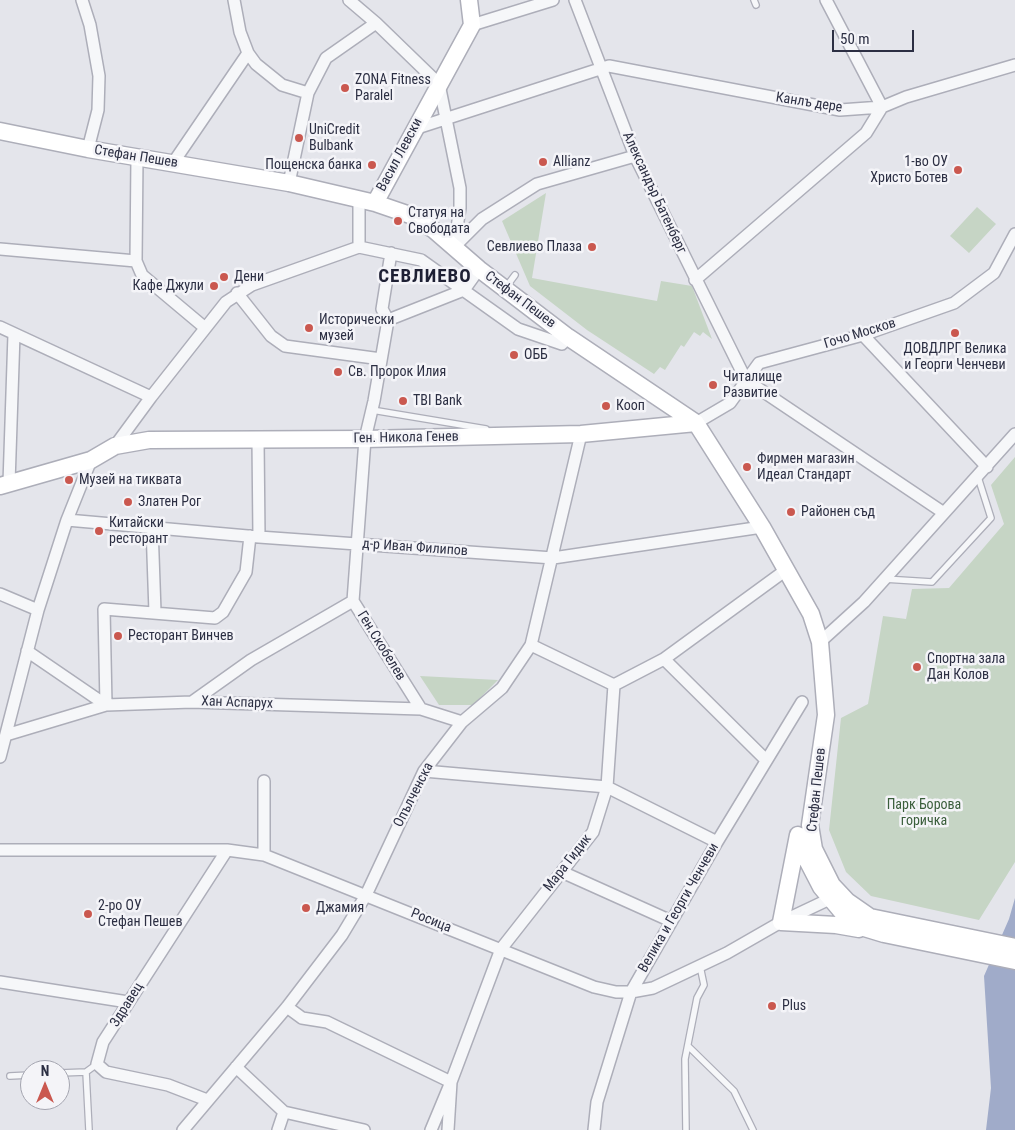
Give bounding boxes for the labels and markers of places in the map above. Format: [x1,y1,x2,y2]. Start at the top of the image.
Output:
place label: ZONA Fitness Paralel [355,72,431,104]
marker: ZONA Fitness Paralel [339,82,351,94]
place label: UniCredit Bulbank [309,122,360,154]
marker: UniCredit Bulbank [293,132,305,144]
place label: Allianz [553,154,590,170]
place label: 1-во ОУ Христо Ботев [870,154,948,186]
marker: Allianz [537,156,549,168]
place label: Пощенска банка [265,157,362,173]
marker: Пощенска банка [366,159,378,171]
marker: 1-во ОУ Христо Ботев [952,164,964,176]
place label: Статуя на Свободата [408,205,470,238]
marker: Статуя на Свободата [392,215,404,227]
place label: Севлиево Плаза [487,239,582,255]
marker: Севлиево Плаза [586,241,598,253]
place label: Дени [234,269,264,285]
marker: Дени [218,271,230,283]
place label: Кафе Джули [133,278,204,294]
marker: Кафе Джули [208,280,220,292]
place label: Исторически музей [319,312,394,344]
marker: Исторически музей [303,322,315,334]
marker: ДОВДЛРГ Велика и Георги Ченчеви [949,327,961,339]
place label: ДОВДЛРГ Велика и Георги Ченчеви [904,341,1006,374]
place label: ОББ [524,347,548,363]
marker: ОББ [508,349,520,361]
place label: Св. Пророк Илия [348,364,446,380]
marker: Св. Пророк Илия [332,366,344,378]
place label: Читалище Развитие [723,369,782,402]
marker: Читалище Развитие [707,379,719,391]
place label: TBI Bank [413,393,462,409]
marker: TBI Bank [397,395,409,407]
place label: Кооп [616,398,645,414]
marker: Кооп [600,400,612,412]
place label: Фирмен магазин Идеал Стандарт [757,451,855,484]
marker: Фирмен магазин Идеал Стандарт [741,461,753,473]
place label: Музей на тиквата [79,472,182,488]
marker: Музей на тиквата [63,474,75,486]
place label: Златен Рог [138,494,201,510]
marker: Златен Рог [122,496,134,508]
place label: Районен съд [801,504,875,520]
marker: Районен съд [785,506,797,518]
place label: Китайски ресторант [109,515,168,548]
marker: Китайски ресторант [93,525,105,537]
place label: Ресторант Винчев [128,628,234,644]
marker: Ресторант Винчев [112,630,124,642]
place label: Спортна зала Дан Колов [927,651,1005,684]
marker: Спортна зала Дан Колов [911,661,923,673]
place label: 2-ро ОУ Стефан Пешев [98,898,182,930]
place label: Джамия [316,900,364,916]
marker: Джамия [300,902,312,914]
marker: 2-ро ОУ Стефан Пешев [82,908,94,920]
place label: Plus [782,998,806,1014]
marker: Plus [766,1000,778,1012]

